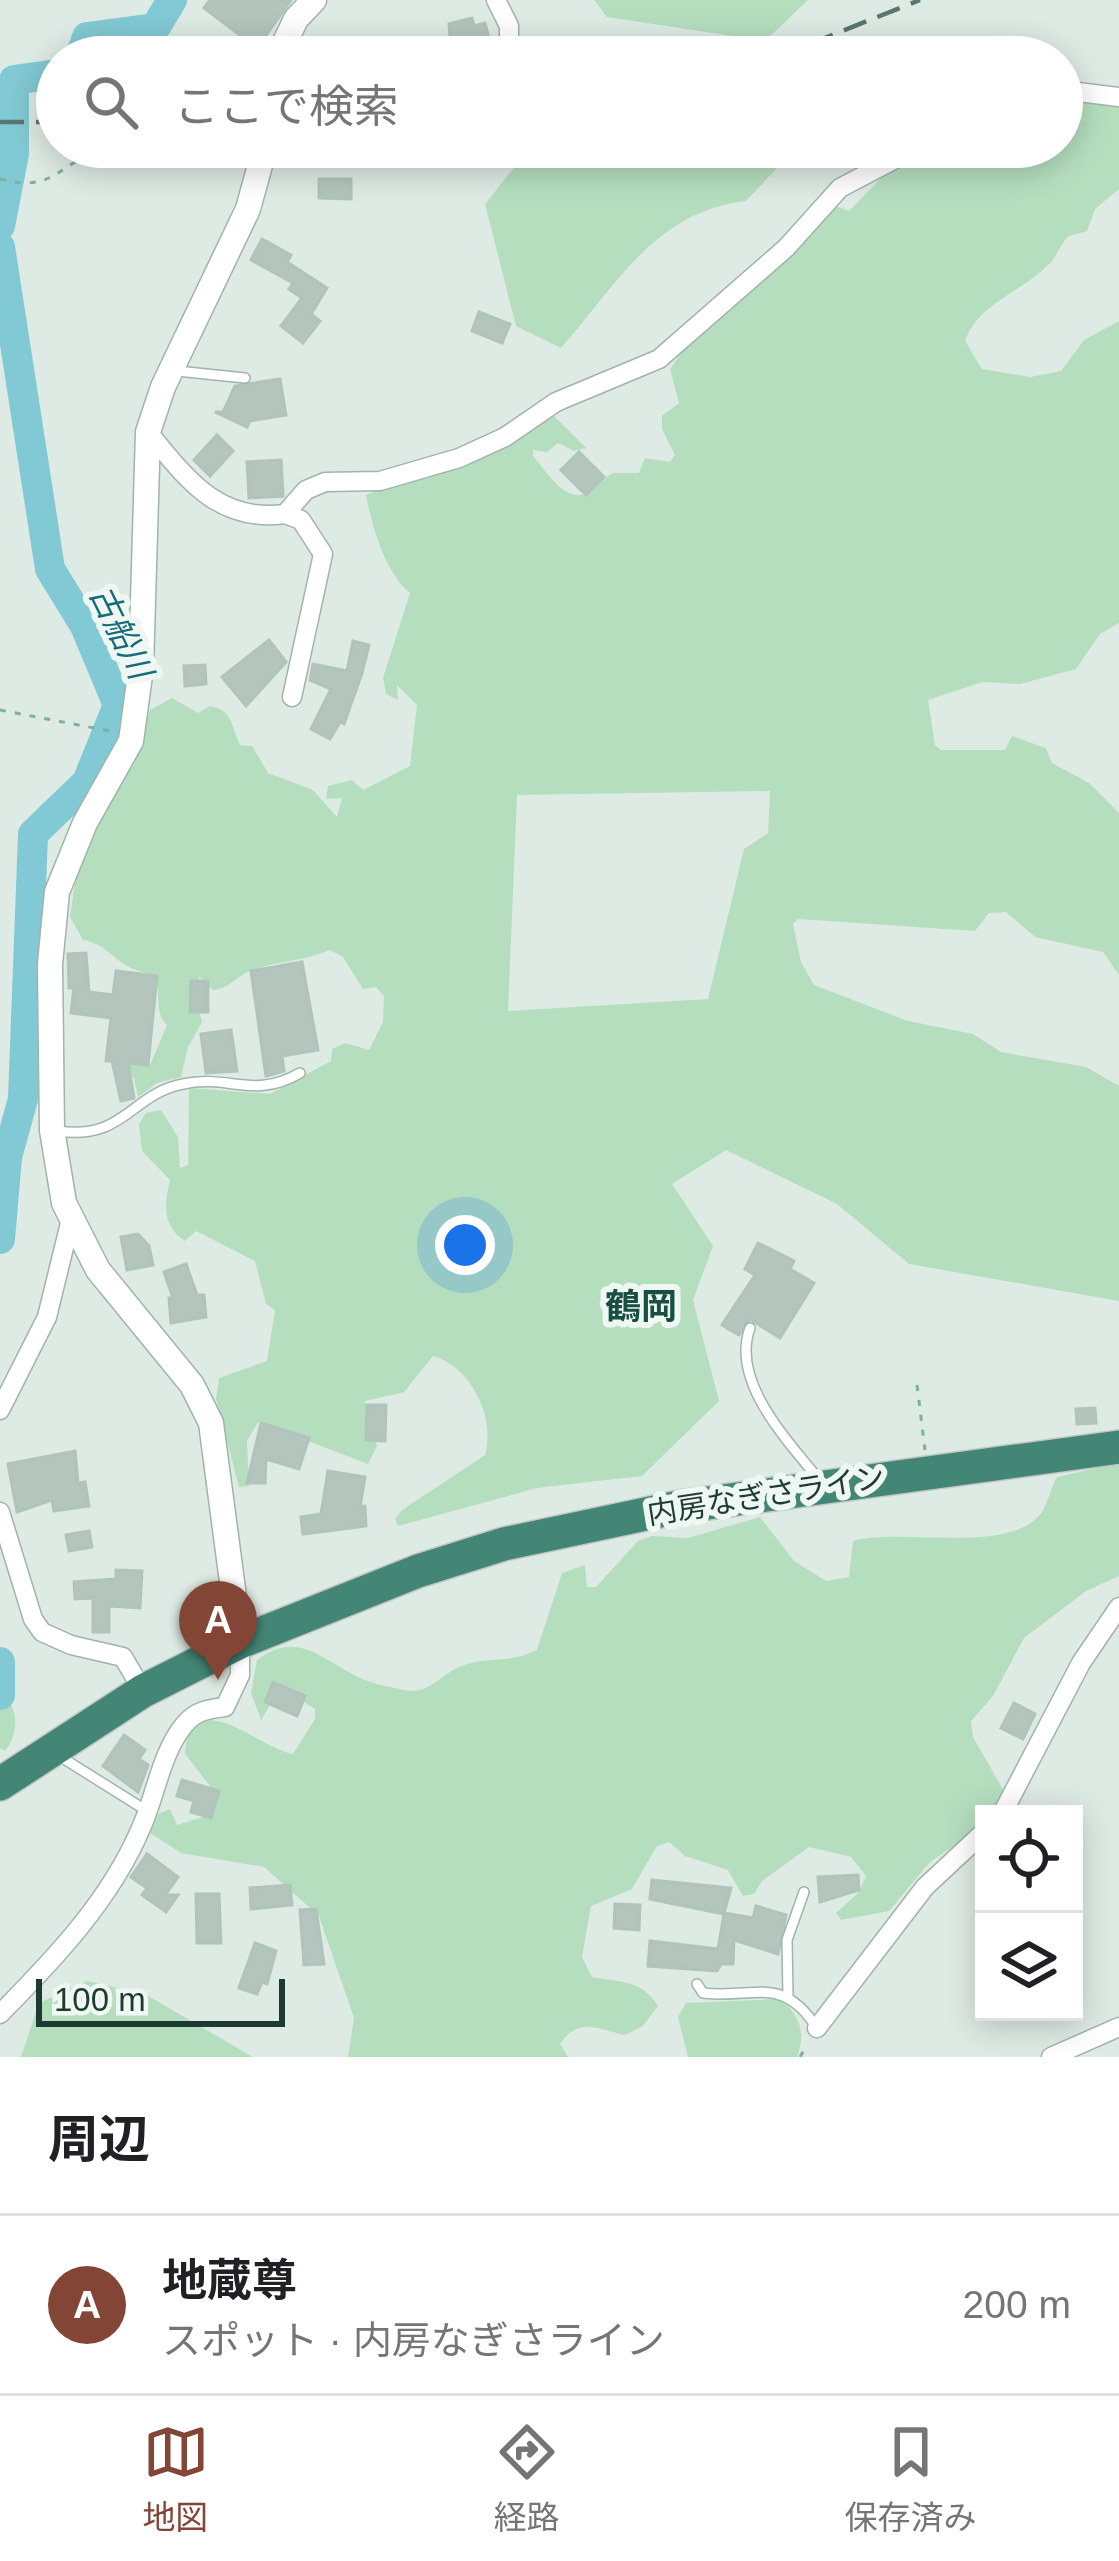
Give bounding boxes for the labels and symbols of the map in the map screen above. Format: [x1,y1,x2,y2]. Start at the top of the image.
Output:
water label: 古船川 [83,579,161,687]
your location [435,1215,495,1275]
district label: 鶴岡 [605,1286,677,1327]
street label: 内房なぎさライン [645,1460,887,1530]
pin: A [179,1581,257,1680]
scale bar [36,1973,285,2026]

